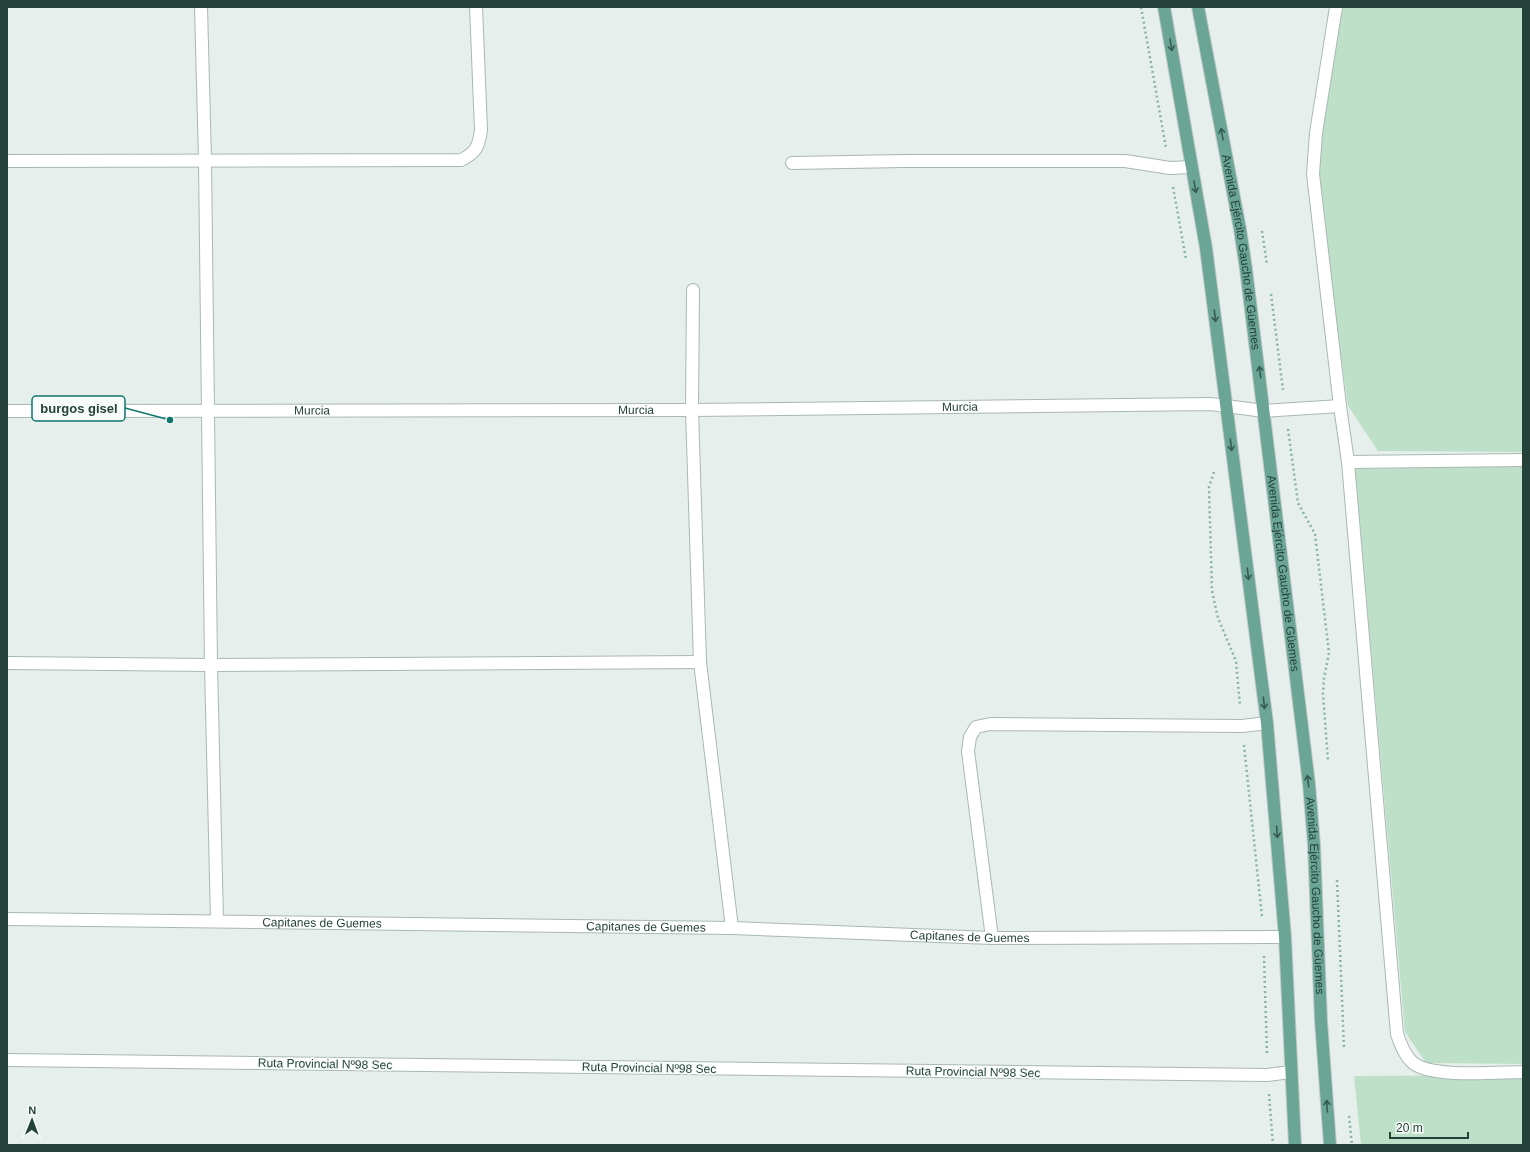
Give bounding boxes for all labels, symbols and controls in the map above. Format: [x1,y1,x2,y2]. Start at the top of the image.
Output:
one-way arrow [1167,39,1175,52]
one-way arrow [1217,127,1225,140]
street label: Avenida Ejército Gaucho de Güemes [1219,153,1263,351]
one-way arrow [1191,181,1199,194]
one-way arrow [1211,309,1218,322]
one-way arrow [1256,366,1263,379]
callout: burgos gisel [32,396,125,421]
street label: Murcia [942,400,978,414]
text: burgos gisel [40,401,118,416]
street label: Murcia [618,403,654,417]
street label: Murcia [294,404,330,418]
one-way arrow [1227,438,1235,451]
street label: Avenida Ejército Gaucho de Güemes [1264,474,1302,672]
one-way arrow [1244,567,1251,580]
one-way arrow [1260,696,1268,709]
one-way arrow [1305,775,1312,788]
street label: Avenida Ejército Gaucho de Güemes [1303,796,1327,995]
one-way arrow [1273,825,1280,838]
street label: Capitanes de Guemes [262,915,382,931]
street label: Capitanes de Guemes [586,919,706,935]
street label: Capitanes de Guemes [910,928,1030,945]
street label: Ruta Provincial Nº98 Sec [258,1056,392,1072]
street label: Ruta Provincial Nº98 Sec [582,1060,716,1076]
street label: Ruta Provincial Nº98 Sec [906,1064,1040,1080]
north arrow [12,1100,52,1140]
one-way arrow [1324,1100,1331,1113]
text: N [28,1104,36,1116]
scale bar [1390,1114,1468,1140]
text: 20 m [1396,1121,1423,1135]

